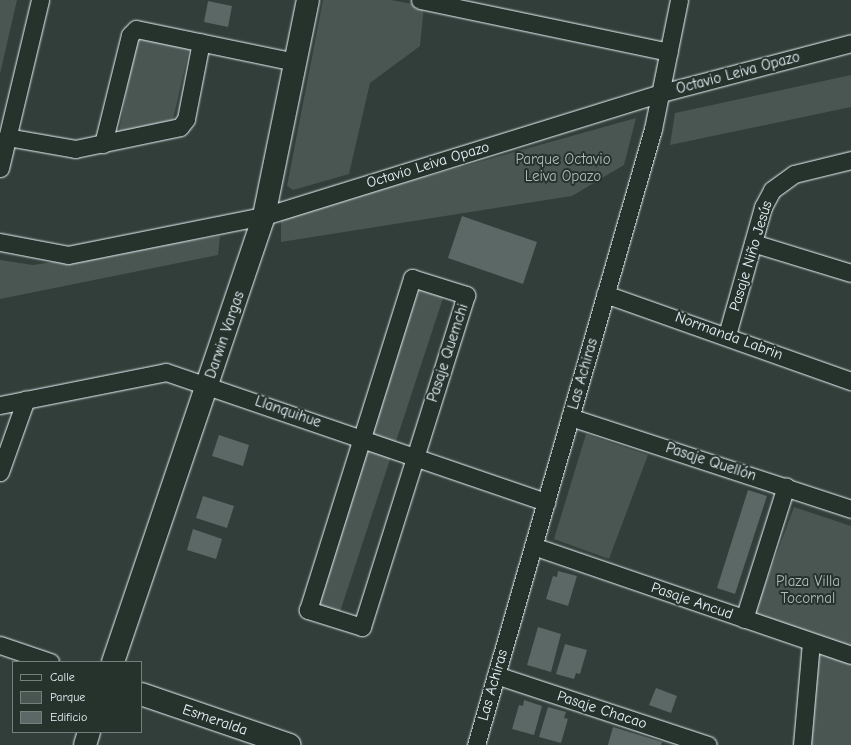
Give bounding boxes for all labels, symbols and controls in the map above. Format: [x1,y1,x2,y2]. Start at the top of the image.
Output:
street label: Octavio Leiva Opazo [674,48,802,98]
street label: Octavio Leiva Opazo [364,138,492,192]
park label: Parque Octavio Leiva Opazo [515,150,611,185]
street label: Pasaje Niño Jesús [726,199,776,313]
street label: Darwin Vargas [202,289,248,381]
street label: Pasaje Quemchi [424,302,472,404]
street label: Normanda Labrin [673,308,785,364]
street label: Las Achiras [564,336,602,412]
street label: Llanquihue [253,392,323,432]
street label: Pasaje Quellón [663,439,759,485]
park label: Plaza Villa Tocornal [776,572,840,607]
street label: Pasaje Ancud [649,579,735,623]
street label: Las Achiras [474,647,512,723]
legend [12,661,142,733]
text: Calle [50,670,75,684]
street label: Pasaje Chacao [555,687,649,733]
text: Parque [50,690,85,704]
street label: Esmeralda [180,700,250,740]
text: Edificio [50,710,87,724]

